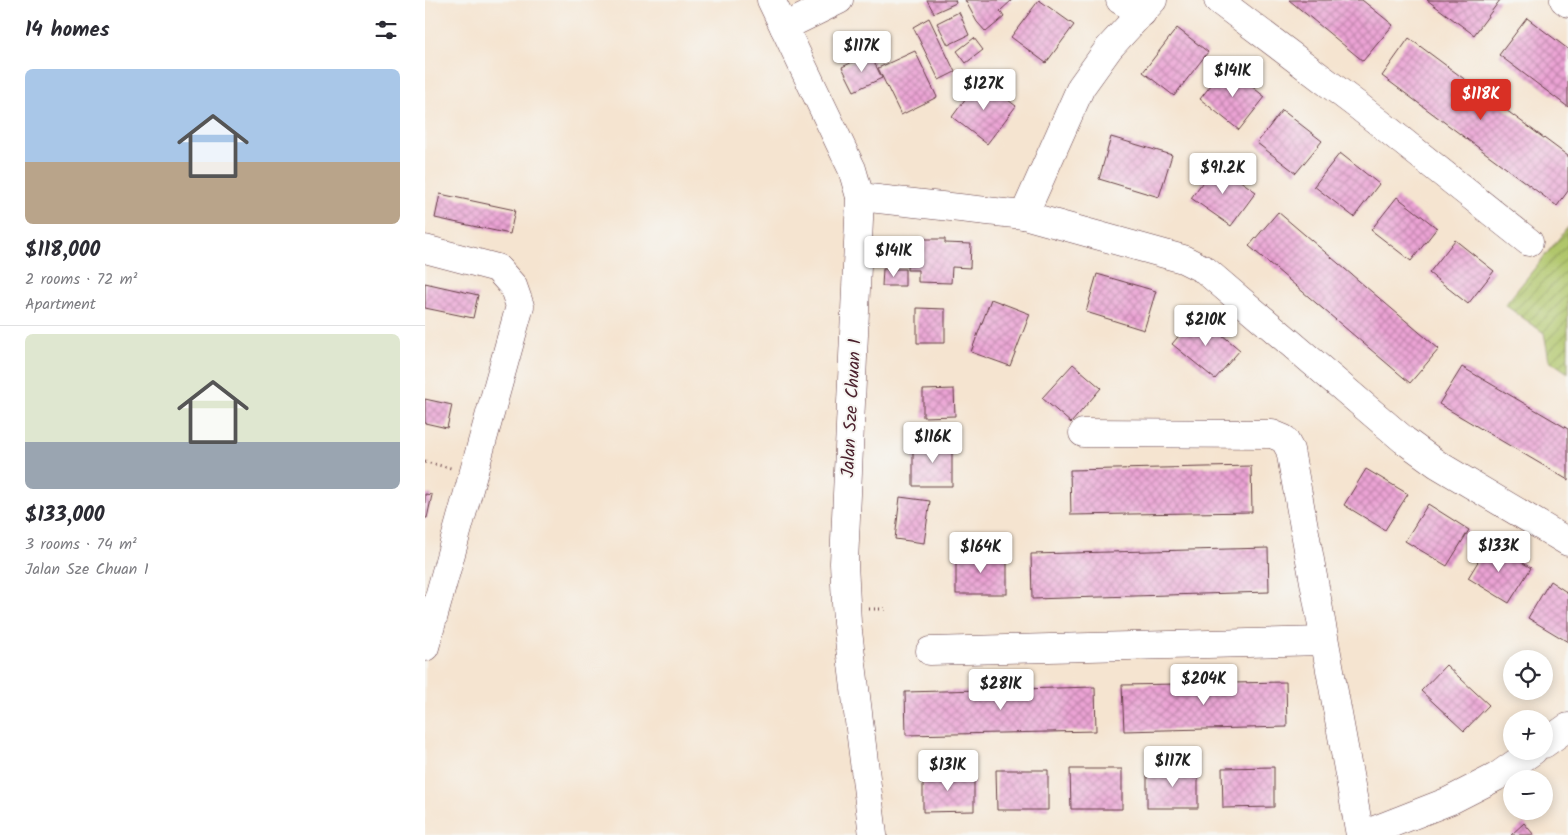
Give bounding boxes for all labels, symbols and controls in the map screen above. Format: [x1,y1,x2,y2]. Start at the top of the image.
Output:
text: 14 homes [25,14,110,47]
icon: filters [372,16,400,44]
pin: $117K [827,30,897,73]
text: $117K [844,34,880,59]
pin: $141K [1198,56,1268,98]
text: $141K [1214,59,1252,84]
pin: $127K [949,68,1019,111]
text: $127K [964,72,1004,97]
pin: $118K [1446,78,1516,121]
text: $118K [1462,82,1500,107]
icon: home [168,101,258,191]
pin: $91.2K [1182,152,1264,195]
text: $91.2K [1200,156,1246,181]
text: $118,000 [25,234,100,267]
pin: $141K [859,236,929,278]
text: $141K [875,239,913,264]
text: 2 rooms · 72 m² [25,267,137,292]
text: Apartment [25,292,96,317]
pin: $210K [1171,304,1241,347]
text: $210K [1185,308,1227,333]
street label: Jalan Sze Chuan 1 [834,338,871,478]
icon: home [168,367,258,457]
pin: $116K [898,422,968,464]
text: $116K [914,425,952,450]
text: $133,000 [25,499,105,532]
pin: $133K [1464,530,1534,573]
text: 3 rooms · 74 m² [25,532,137,557]
pin: $164K [946,532,1016,574]
text: $133K [1478,534,1520,559]
text: $164K [960,535,1002,560]
text: Jalan Sze Chuan 1 [25,557,149,582]
map controls [1503,650,1553,820]
button: locate [1503,650,1553,700]
pin: $204K [1169,664,1239,706]
text: $204K [1181,667,1227,692]
pin: $281K [966,668,1036,711]
text: $281K [980,672,1022,697]
button: + [1503,710,1553,760]
pin: $117K [1138,746,1208,788]
text: $117K [1155,749,1191,774]
pin: $131K [913,750,983,792]
text: $131K [929,753,967,778]
button: − [1503,770,1553,820]

